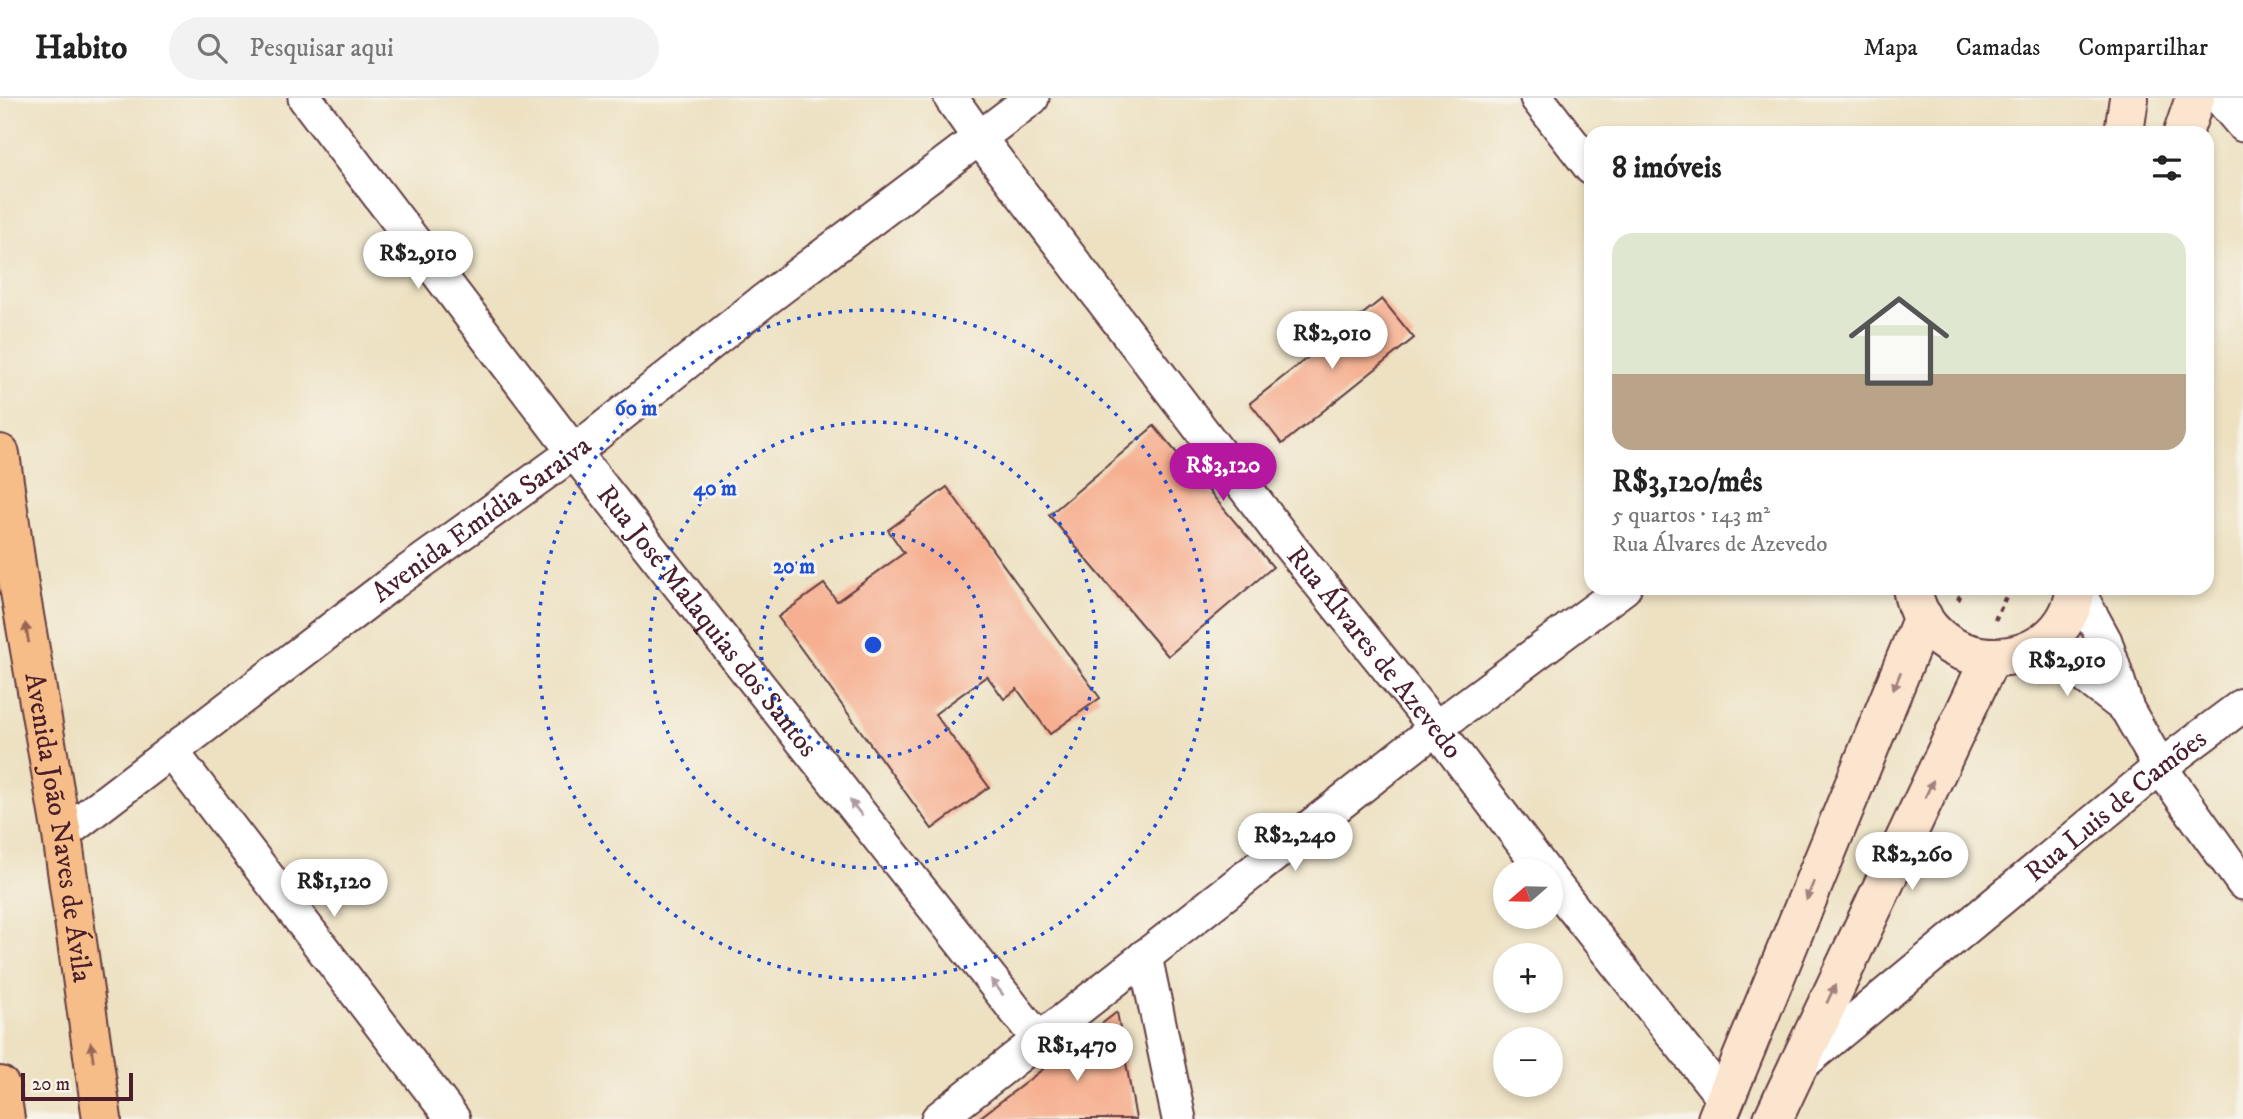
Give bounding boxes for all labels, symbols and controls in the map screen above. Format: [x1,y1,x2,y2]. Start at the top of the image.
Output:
search box [169,17,659,80]
text: Habito [35,28,127,69]
icon: search [193,29,231,67]
text: Pesquisar aqui [249,32,394,65]
text: Mapa [1863,33,1918,63]
text: Camadas [1956,33,2040,63]
text: Compartilhar [2078,33,2208,63]
icon: filters [2148,149,2186,187]
text: 8 imóveis [1612,150,1722,187]
pin: R$2,910 [353,232,483,291]
text: R$2,910 [379,239,457,268]
icon: home [1836,278,1962,404]
pin: R$2,010 [1267,312,1397,371]
text: R$2,010 [1293,319,1371,348]
text: 60 m [615,396,657,422]
street label: Avenida Emídia Saraiva [364,428,598,610]
pin: R$3,120 [1158,444,1288,503]
text: R$3,120 [1186,451,1260,480]
text: R$3,120/mês [1612,464,1763,501]
text: 40 m [693,476,737,502]
street label: Rua José Malaquias dos Santos [589,478,826,764]
text: 5 quartos · 143 m² [1612,501,1770,530]
text: Rua Álvares de Azevedo [1612,530,1827,559]
street label: Rua Álvares de Azevedo [1279,539,1470,766]
text: 20 m [773,554,815,580]
one-way arrow [21,622,32,644]
centre of rings [861,633,885,657]
pin: R$2,910 [2002,638,2132,698]
text: R$2,910 [2028,646,2106,675]
street label: Avenida João Naves de Ávila [17,670,100,984]
one-way arrow [1891,670,1902,691]
street label: Rua Luis de Camões [2018,721,2213,889]
one-way arrow [1923,778,1934,799]
one-way arrow [849,799,864,817]
pin: R$2,240 [1230,814,1360,873]
text: R$2,240 [1254,821,1336,850]
pin: R$2,260 [1847,832,1977,892]
text: R$2,260 [1871,840,1953,869]
north arrow [1493,859,1563,929]
map controls [1493,859,1563,1097]
pin: R$1,120 [269,860,399,919]
text: R$1,120 [297,867,371,896]
one-way arrow [1805,881,1816,902]
button: + [1493,943,1563,1013]
one-way arrow [990,978,1005,996]
one-way arrow [1825,984,1837,1004]
pin: R$1,470 [1012,1024,1142,1083]
button: − [1493,1027,1563,1097]
text: R$1,470 [1037,1031,1117,1060]
one-way arrow [86,1040,97,1062]
scale bar [21,1070,133,1102]
text: 20 m [32,1073,70,1096]

